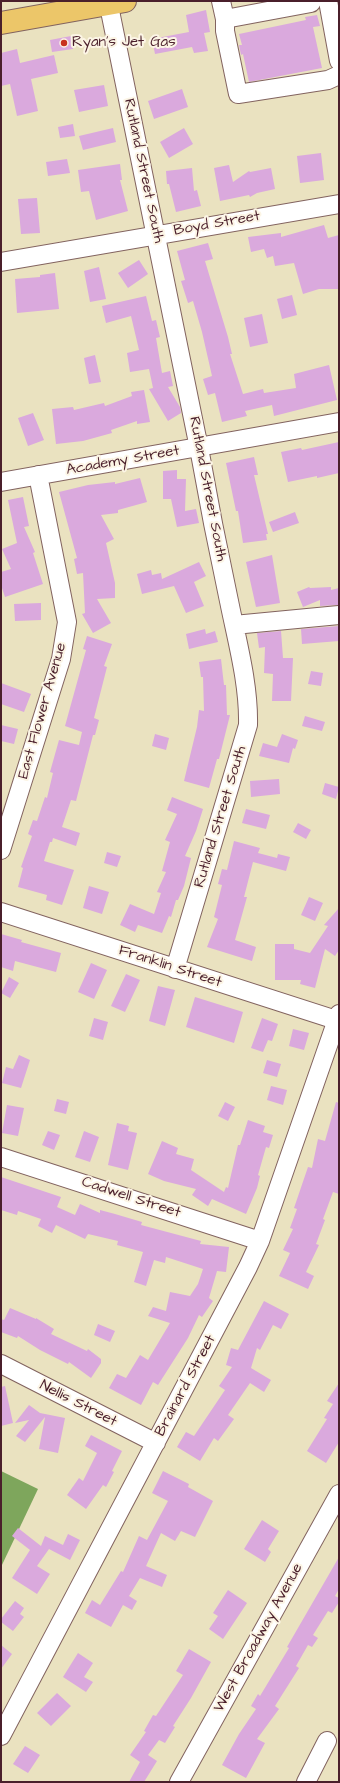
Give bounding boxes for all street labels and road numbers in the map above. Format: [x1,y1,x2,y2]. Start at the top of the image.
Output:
street label: Rutland Street South [119,97,167,245]
street label: Boyd Street [172,208,262,240]
street label: Rutland Street South [184,415,230,563]
street label: Academy Street [65,442,181,480]
street label: East Flower Avenue [15,641,71,781]
street label: Rutland Street South [191,744,251,890]
street label: Franklin Street [116,942,224,992]
street label: Cadwell Street [79,1173,183,1223]
street label: Brainard Street [152,1332,220,1440]
street label: Nellis Street [36,1377,120,1431]
street label: West Broadway Avenue [211,1560,307,1716]

